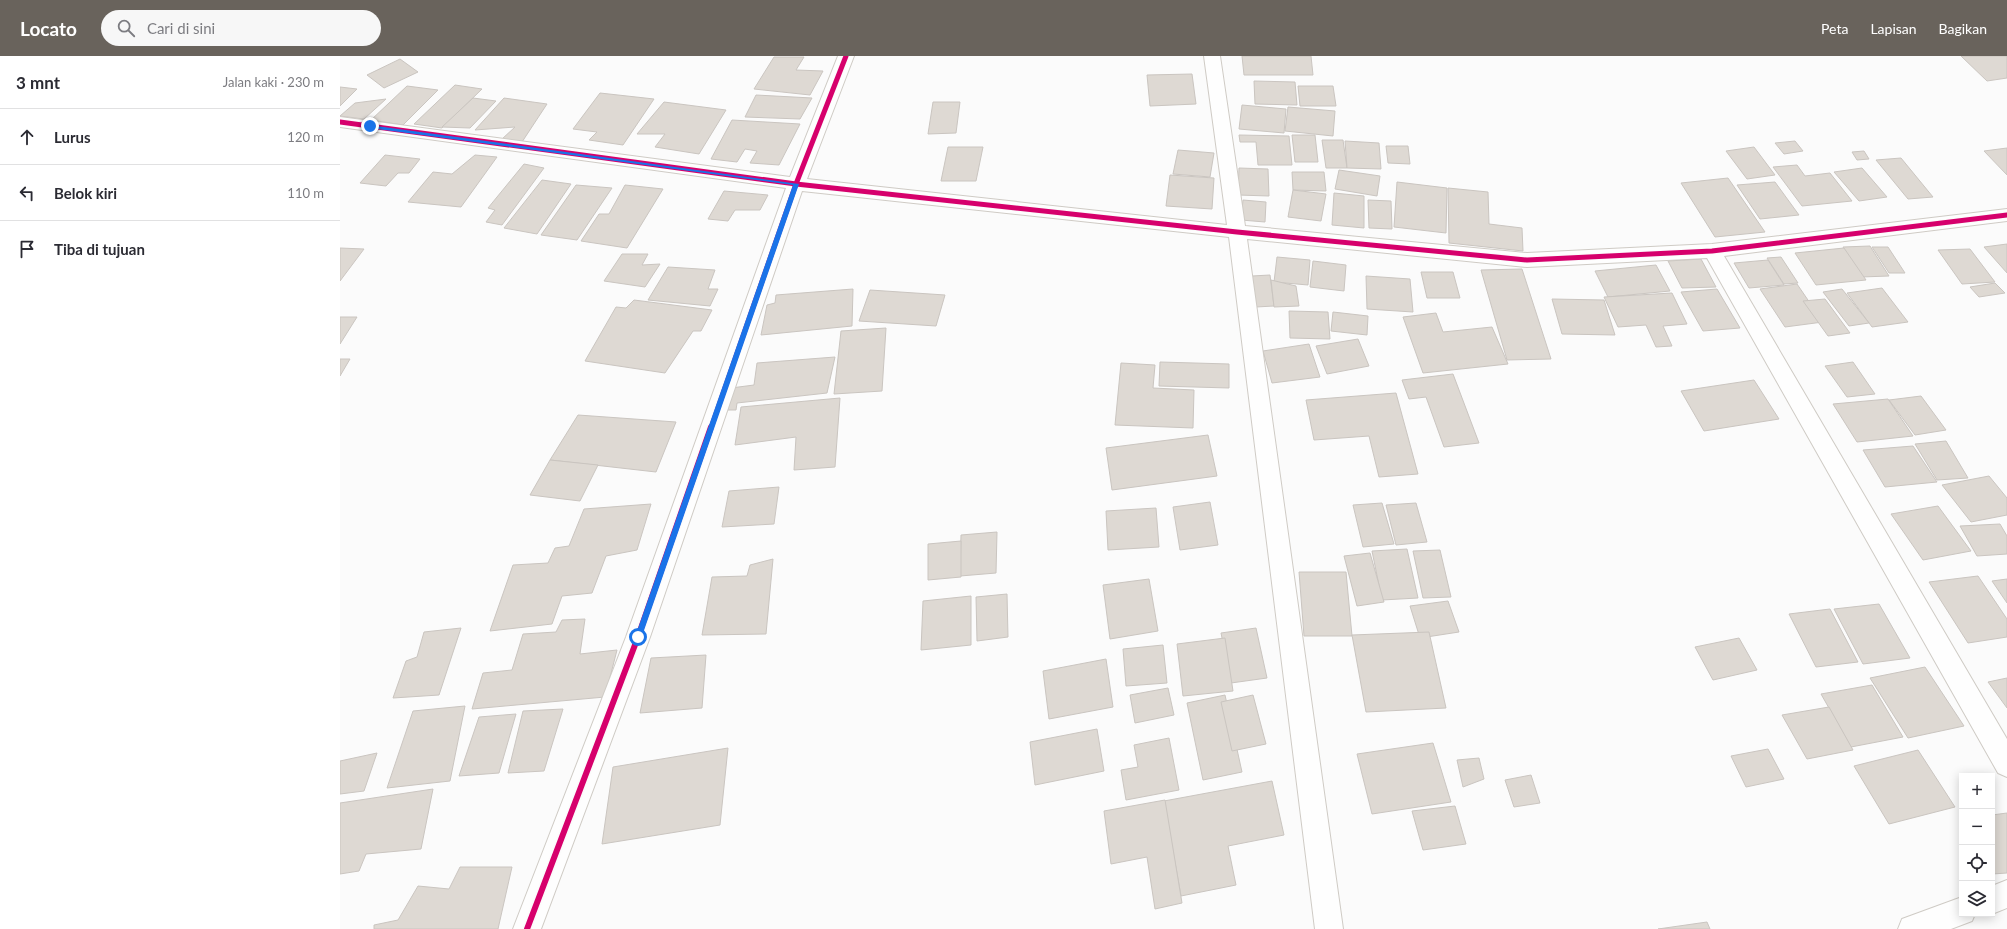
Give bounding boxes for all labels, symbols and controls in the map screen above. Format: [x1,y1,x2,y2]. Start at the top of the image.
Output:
search box [101,10,381,46]
text: Locato [20,17,77,40]
icon: search [115,17,137,39]
text: Cari di sini [147,19,215,37]
text: Peta [1821,20,1848,37]
text: Lapisan [1870,20,1917,37]
text: Bagikan [1939,20,1987,37]
text: 3 mnt [16,72,60,93]
text: Jalan kaki · 230 m [223,74,324,90]
route end [361,117,379,135]
icon: ahead [16,126,38,148]
text: Lurus [54,128,91,146]
text: 120 m [287,129,324,145]
icon: left [16,182,38,204]
text: Belok kiri [54,184,117,202]
text: 110 m [287,185,324,201]
icon: arrive [16,238,38,260]
text: Tiba di tujuan [54,240,145,258]
route start [629,628,647,646]
map controls [1959,773,1995,917]
button: + [1959,773,1995,809]
button: − [1959,809,1995,845]
button: locate [1959,845,1995,881]
button: layers [1959,881,1995,917]

